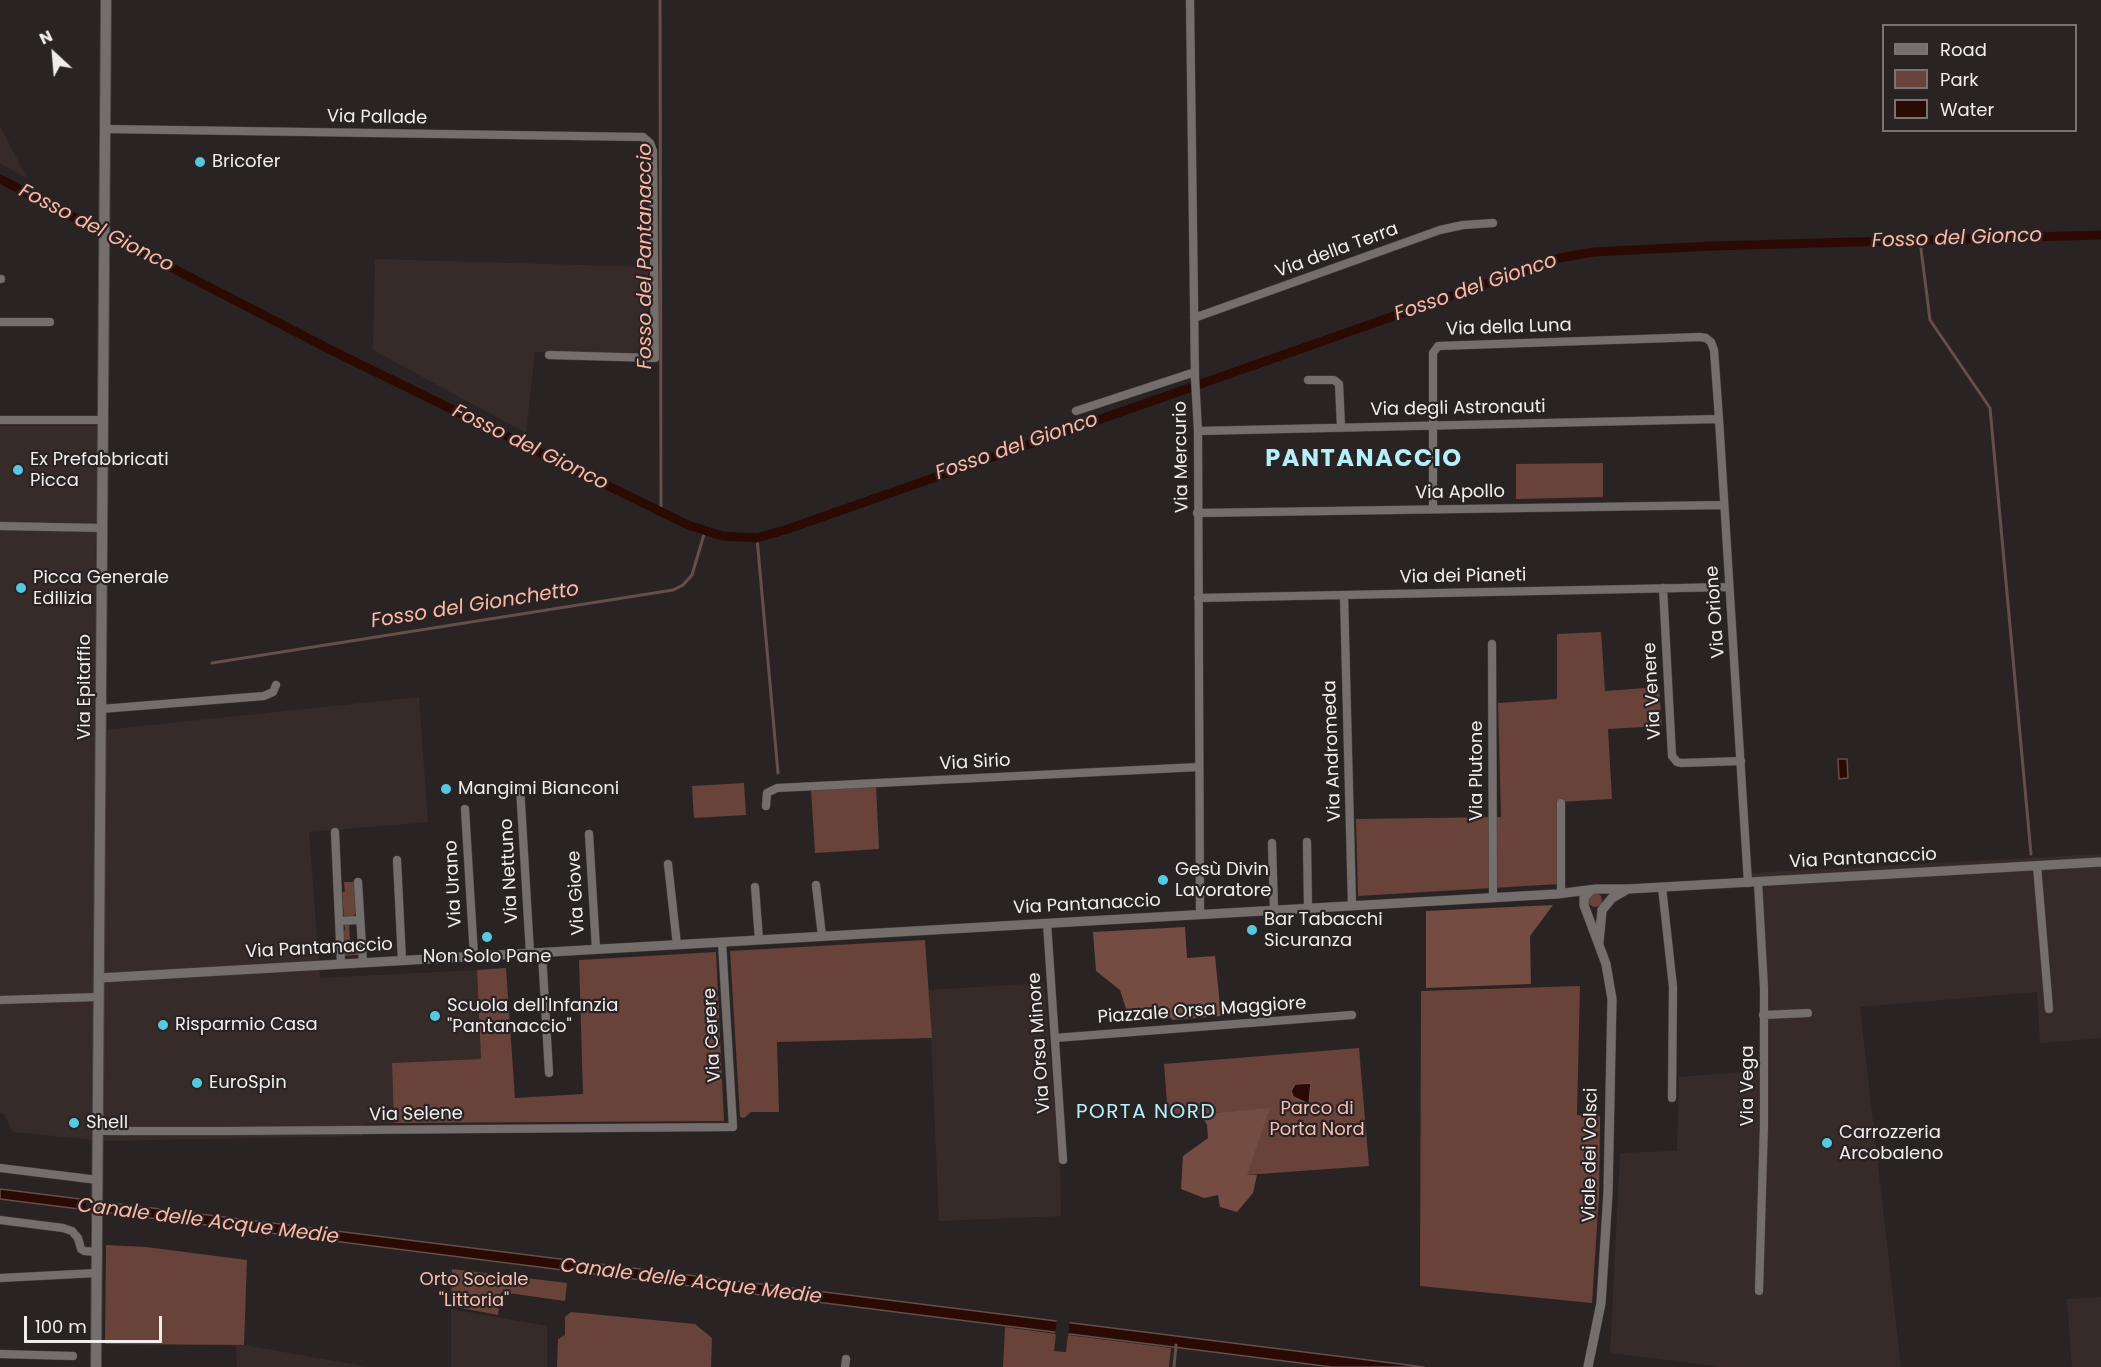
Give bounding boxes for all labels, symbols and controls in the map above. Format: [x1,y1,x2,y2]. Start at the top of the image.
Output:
north arrow [24,24,84,84]
text: N [35,24,56,50]
legend [1882,24,2077,132]
text: Road [1940,37,1987,62]
text: Park [1940,67,1979,92]
text: Water [1940,97,1994,122]
street label: Via Pallade [327,106,427,130]
water label: Fosso del Pantanaccio [634,143,658,369]
place label: Bricofer [212,151,280,173]
marker: Bricofer [193,155,207,169]
water label: Fosso del Gionco [15,180,177,278]
street label: Via della Terra [1273,219,1401,283]
water label: Fosso del Gionco [1871,224,2043,254]
water label: Fosso del Gionco [1392,249,1560,327]
street label: Via della Luna [1446,315,1572,341]
street label: Via degli Astronauti [1370,397,1546,421]
water label: Fosso del Gionco [448,400,612,496]
street label: Via Mercurio [1170,401,1194,513]
water label: Fosso del Gionco [933,408,1101,486]
district label: PANTANACCIO [1265,446,1463,474]
place label: Ex Prefabbricati Picca [30,449,169,492]
marker: Ex Prefabbricati Picca [11,463,25,477]
street label: Via Apollo [1415,481,1505,505]
street label: Via dei Pianeti [1399,565,1527,589]
street label: Via Orione [1702,565,1730,659]
place label: Picca Generale Edilizia [33,567,169,610]
water label: Fosso del Gionchetto [369,578,581,634]
marker: Picca Generale Edilizia [14,581,28,595]
street label: Via Epitaffio [74,634,96,740]
street label: Via Venere [1640,642,1666,740]
street label: Via Andromeda [1320,680,1346,822]
street label: Via Plutone [1466,721,1488,821]
street label: Via Sirio [939,750,1011,776]
place label: Mangimi Bianconi [458,778,619,800]
marker: Mangimi Bianconi [439,782,453,796]
street label: Via Nettuno [496,818,524,924]
street label: Via Urano [441,840,467,928]
street label: Via Pantanaccio [1789,844,1937,874]
street label: Via Giove [564,850,590,936]
place label: Gesù Divin Lavoratore [1175,859,1271,902]
marker: Gesù Divin Lavoratore [1156,873,1170,887]
street label: Via Pantanaccio [1013,890,1161,920]
place label: Bar Tabacchi Sicuranza [1264,909,1383,952]
marker: Bar Tabacchi Sicuranza [1245,923,1259,937]
marker: Non Solo Pane [480,930,494,944]
street label: Via Pantanaccio [245,934,393,964]
place label: Non Solo Pane [423,946,551,968]
street label: Via Orsa Minore [1024,972,1056,1114]
street label: Via Cerere [700,987,726,1083]
street label: Piazzale Orsa Maggiore [1097,993,1307,1029]
place label: Scuola dell'Infanzia "Pantanaccio" [447,995,618,1038]
marker: Scuola dell'Infanzia "Pantanaccio" [428,1009,442,1023]
place label: Risparmio Casa [175,1014,318,1036]
marker: Risparmio Casa [156,1018,170,1032]
street label: Via Vega [1737,1045,1759,1127]
place label: EuroSpin [209,1072,287,1094]
marker: EuroSpin [190,1076,204,1090]
street label: Viale dei Volsci [1579,1088,1603,1222]
park label: Parco di Porta Nord [1269,1098,1365,1140]
district label: PORTA NORD [1076,1101,1216,1125]
street label: Via Selene [369,1103,463,1127]
place label: Shell [86,1112,128,1134]
marker: Shell [67,1116,81,1130]
place label: Carrozzeria Arcobaleno [1839,1122,1943,1164]
marker: Carrozzeria Arcobaleno [1820,1136,1834,1150]
water label: Canale delle Acque Medie [76,1194,340,1250]
water label: Canale delle Acque Medie [559,1254,823,1310]
park label: Orto Sociale "Littoria" [420,1269,528,1312]
scale bar [27,1304,165,1342]
text: 100 m [35,1314,87,1339]

